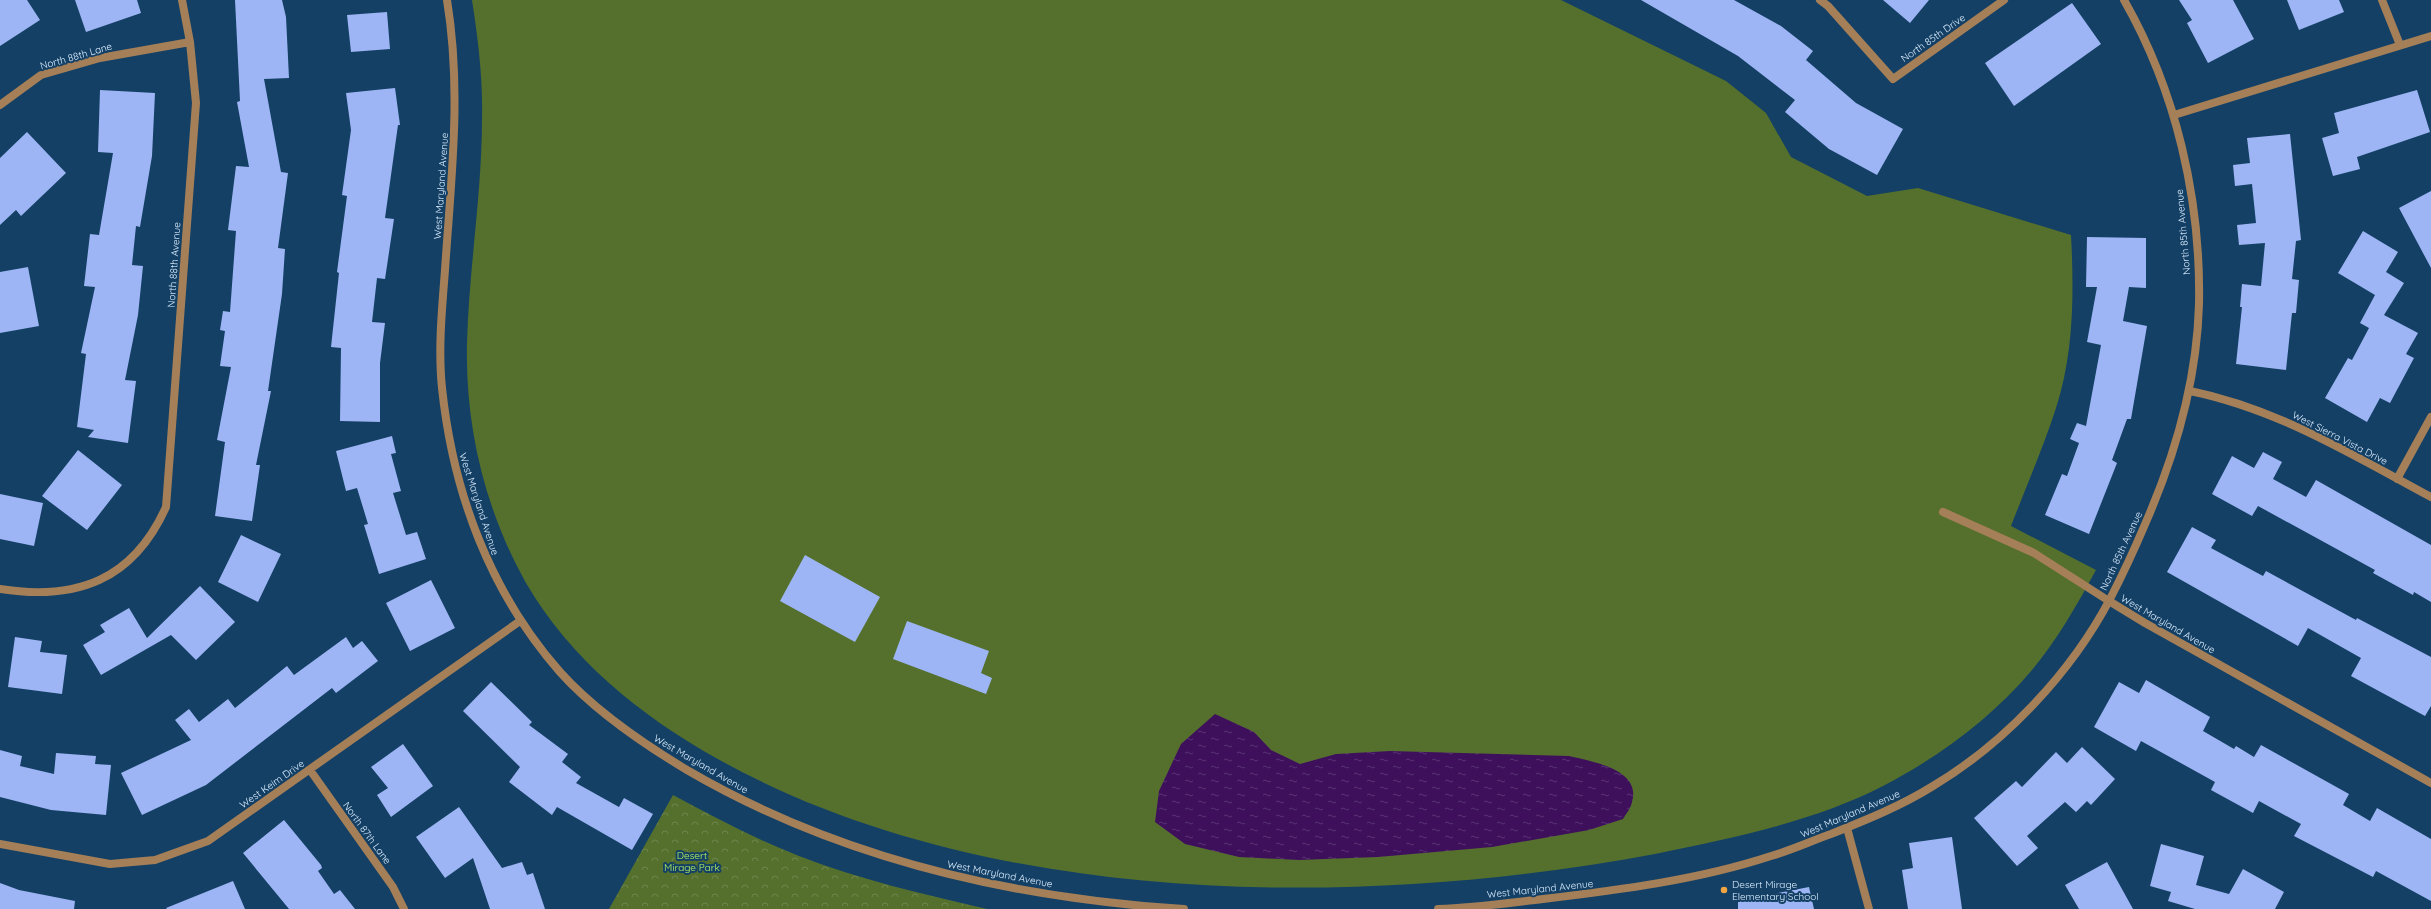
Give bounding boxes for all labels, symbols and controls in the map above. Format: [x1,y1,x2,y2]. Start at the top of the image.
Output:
street label: North 85th Drive [1898,11,1968,65]
street label: North 88th Lane [38,39,114,73]
street label: West Maryland Avenue [431,132,451,240]
street label: North 85th Avenue [2173,188,2193,275]
street label: North 88th Avenue [165,221,183,308]
street label: West Sierra Vista Drive [2290,408,2390,468]
street label: West Maryland Avenue [456,451,502,557]
street label: North 85th Avenue [2097,509,2145,593]
street label: West Maryland Avenue [2118,592,2218,657]
street label: West Maryland Avenue [651,732,751,797]
street label: West Keim Drive [237,757,307,811]
street label: West Maryland Avenue [1798,787,1902,841]
street label: North 87th Lane [340,799,394,867]
park label: Desert Mirage Park [664,849,720,874]
street label: West Maryland Avenue [946,857,1054,891]
street label: West Maryland Avenue [1486,877,1594,901]
place label: Desert Mirage Elementary School [1732,878,1819,903]
marker: Desert Mirage Elementary School [1719,885,1729,895]

